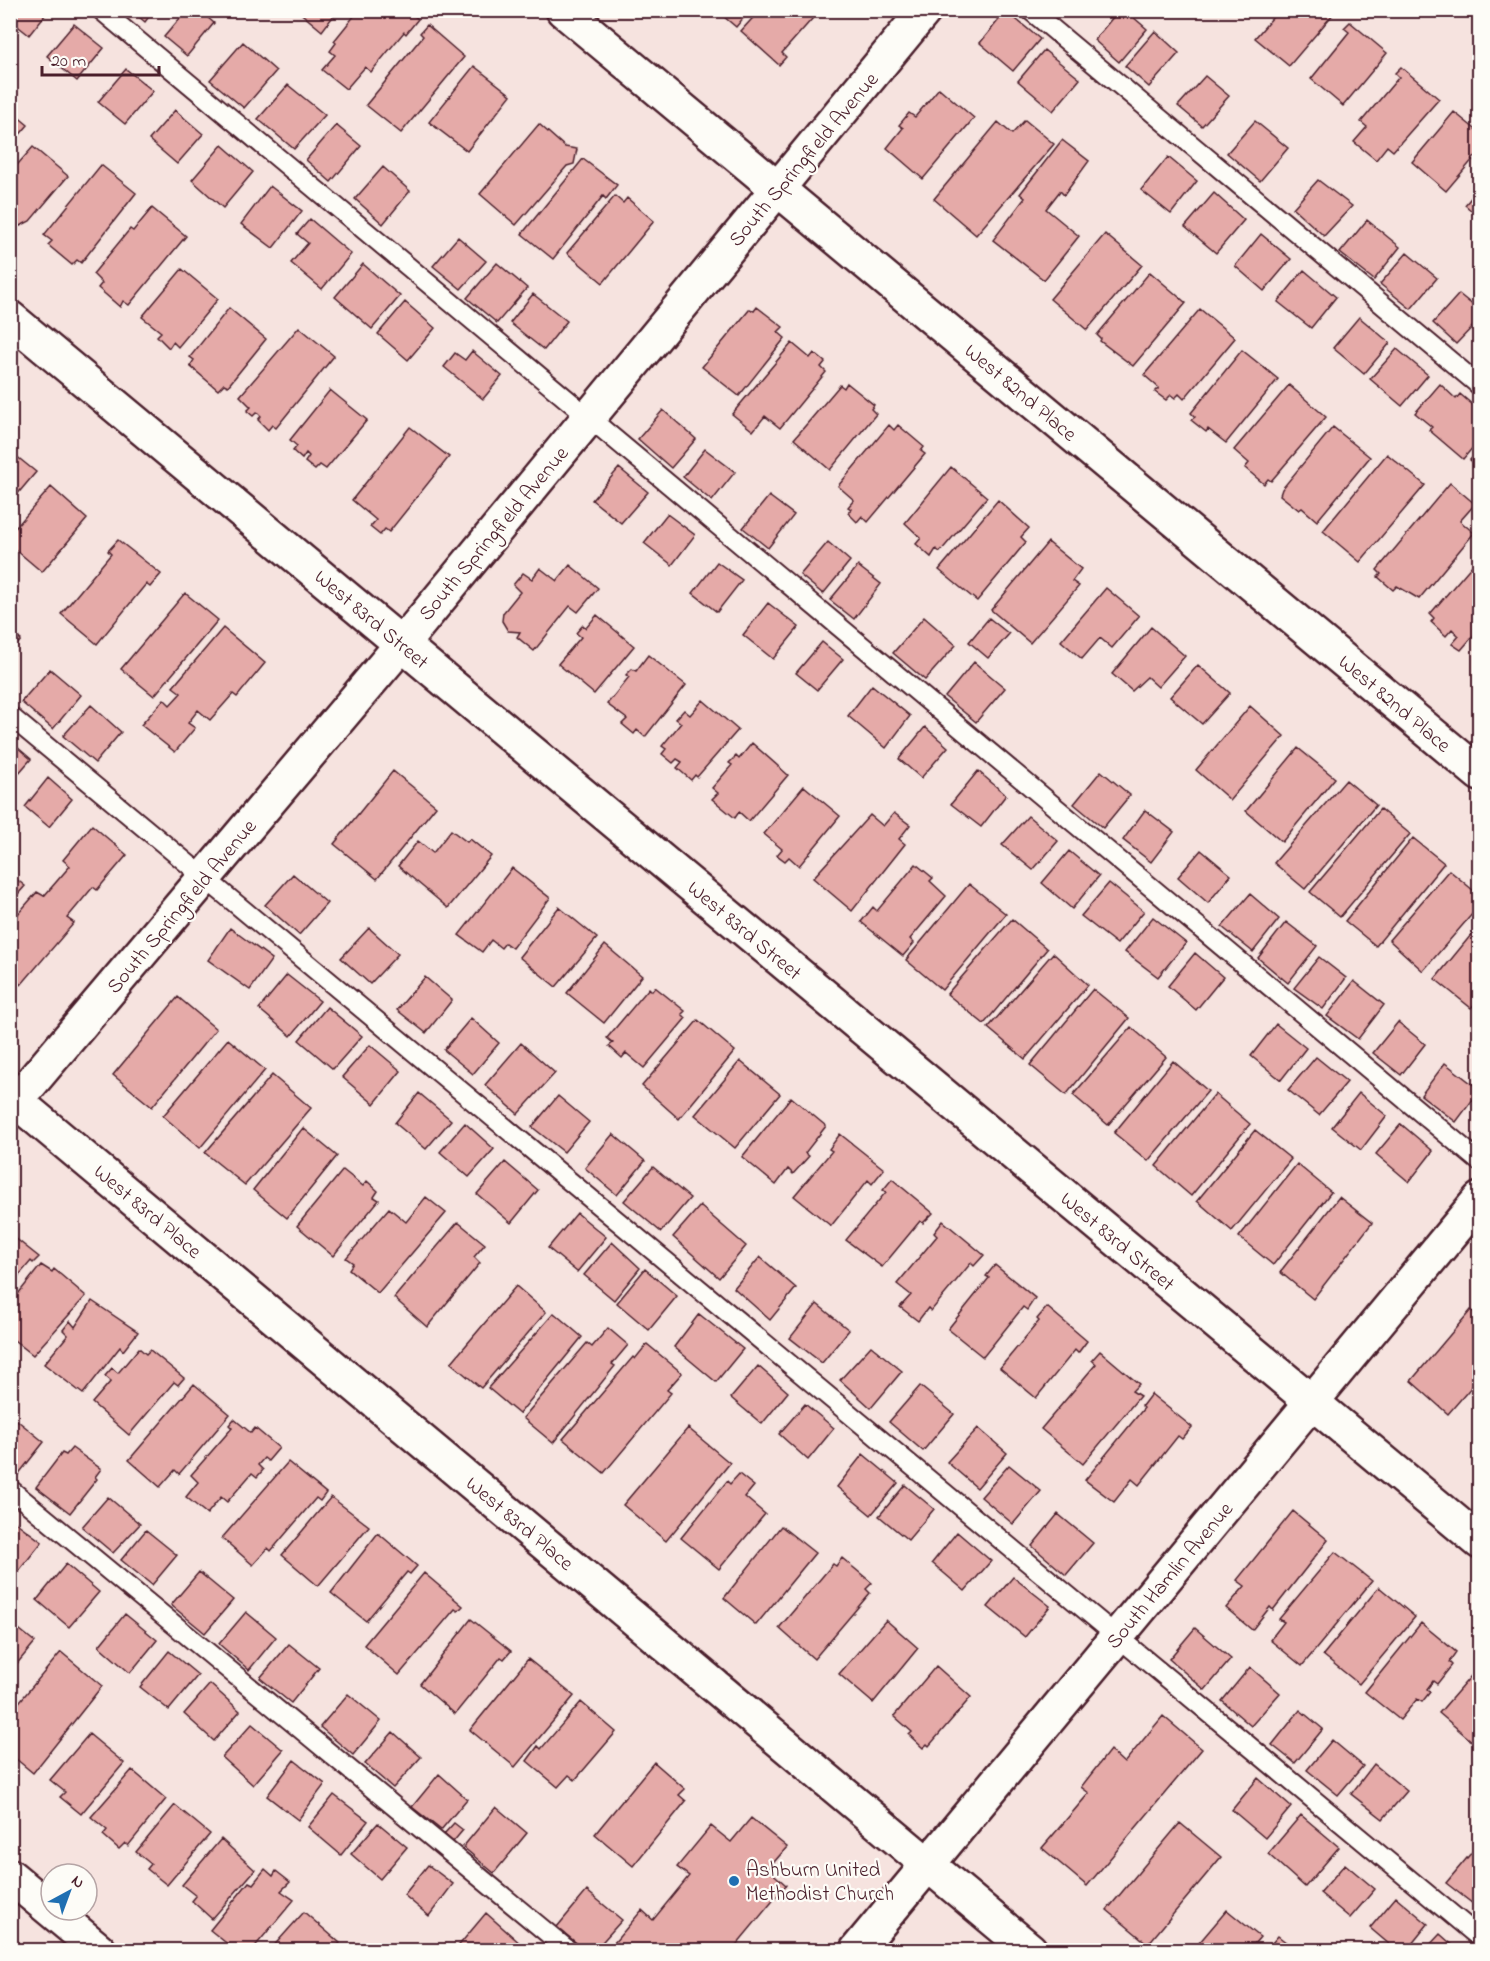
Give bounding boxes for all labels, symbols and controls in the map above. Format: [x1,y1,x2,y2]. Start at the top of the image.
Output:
scale bar [42,39,159,77]
text: 20 m [51,49,86,75]
street label: South Springfield Avenue [722,66,889,255]
street label: West 82nd Place [957,337,1083,450]
street label: South Springfield Avenue [412,440,579,629]
street label: West 83rd Street [307,563,435,678]
street label: West 82nd Place [1331,648,1457,761]
street label: South Springfield Avenue [100,813,267,1002]
street label: West 83rd Street [680,874,808,989]
street label: West 83rd Place [86,1158,208,1267]
street label: West 83rd Street [1053,1185,1181,1300]
street label: West 83rd Place [458,1470,580,1579]
street label: South Hamlin Avenue [1100,1496,1242,1656]
place label: Ashburn United Methodist Church [746,1856,894,1910]
north arrow [39,1862,99,1922]
text: N [66,1870,90,1895]
marker: Ashburn United Methodist Church [727,1874,741,1888]

